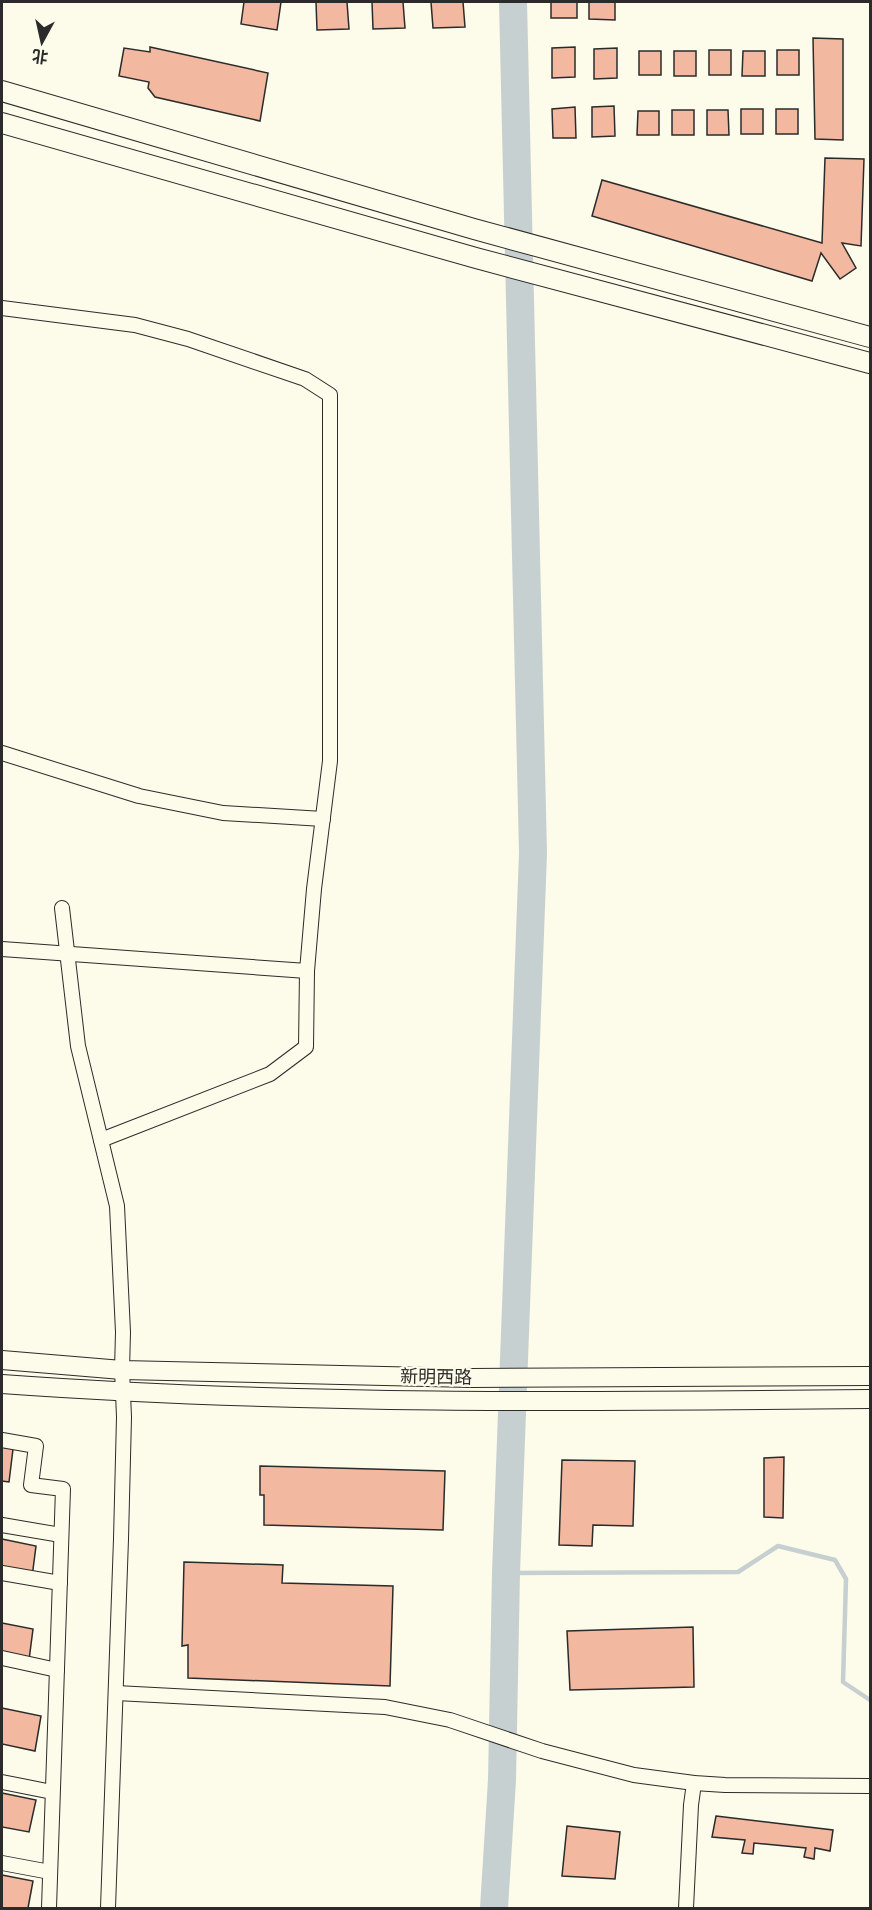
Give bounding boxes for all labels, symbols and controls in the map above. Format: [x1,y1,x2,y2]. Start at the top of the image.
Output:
north arrow [12,12,72,72]
text: 北 [31,44,50,68]
street label: 新明西路 [400,1364,472,1390]

